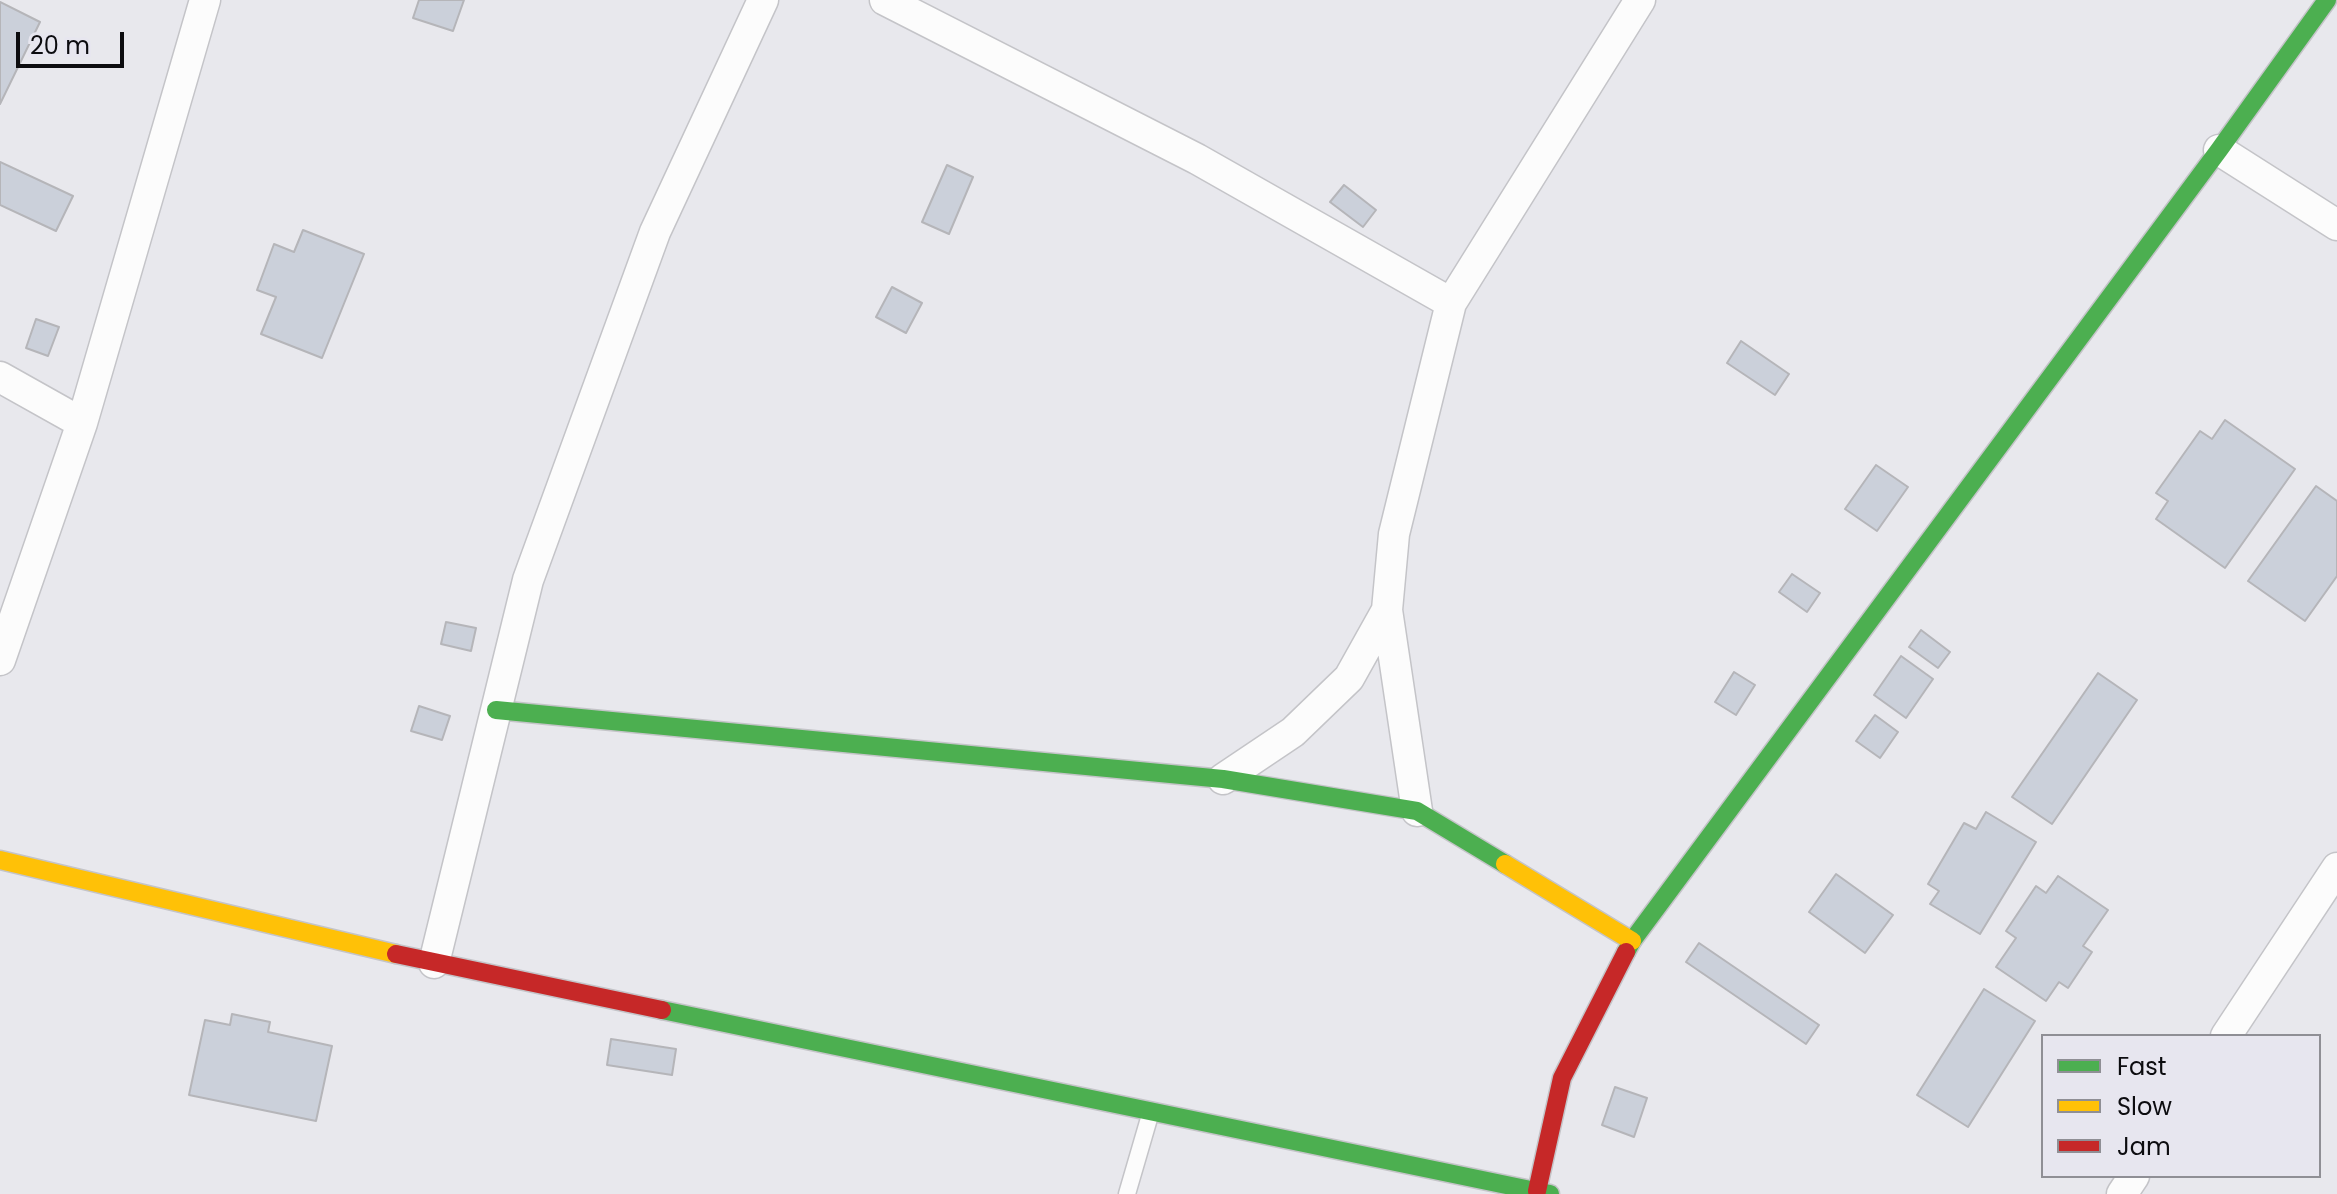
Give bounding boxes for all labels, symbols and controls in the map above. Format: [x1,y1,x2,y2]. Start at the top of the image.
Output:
scale bar [20,16,128,66]
text: 20 m [30,29,90,62]
legend [2041,1034,2321,1178]
text: Fast [2117,1050,2167,1083]
text: Slow [2117,1090,2172,1123]
text: Jam [2117,1130,2171,1163]

